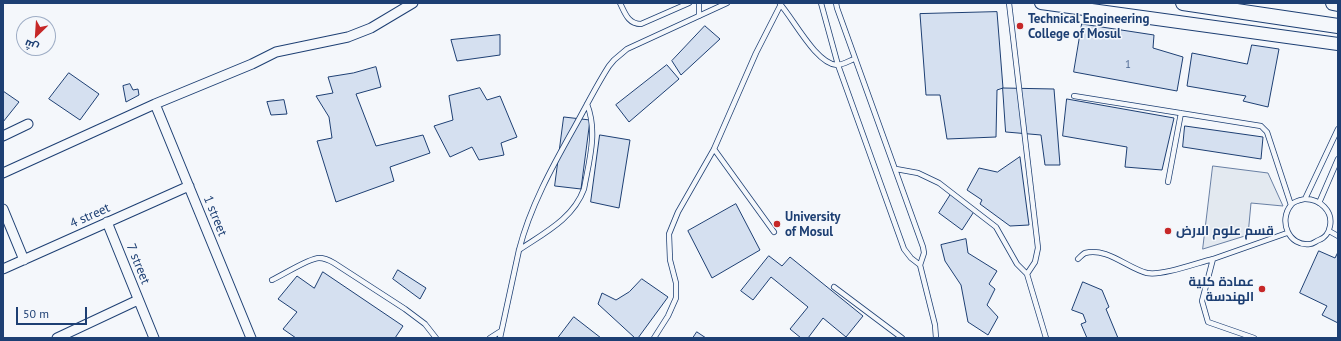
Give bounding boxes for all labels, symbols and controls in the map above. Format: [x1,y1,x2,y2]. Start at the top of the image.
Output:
place label: Technical Engineering College of Mosul [1028,11,1149,42]
north arrow [16,16,56,56]
marker: Technical Engineering College of Mosul [1015,21,1025,31]
text: ش [22,37,41,55]
house number: 1 [1125,58,1131,72]
street label: 1 street [200,193,230,239]
street label: 4 street [67,200,113,232]
place label: University of Mosul [785,209,840,240]
marker: University of Mosul [772,219,782,229]
place label: قسم علوم الارض [1176,223,1274,239]
marker: قسم علوم الارض [1163,226,1173,236]
street label: 7 street [123,241,153,287]
place label: عمادة كلية الهندسة [1189,274,1254,305]
marker: عمادة كلية الهندسة [1257,284,1267,294]
scale bar [18,299,89,325]
text: 50 m [23,306,49,321]

